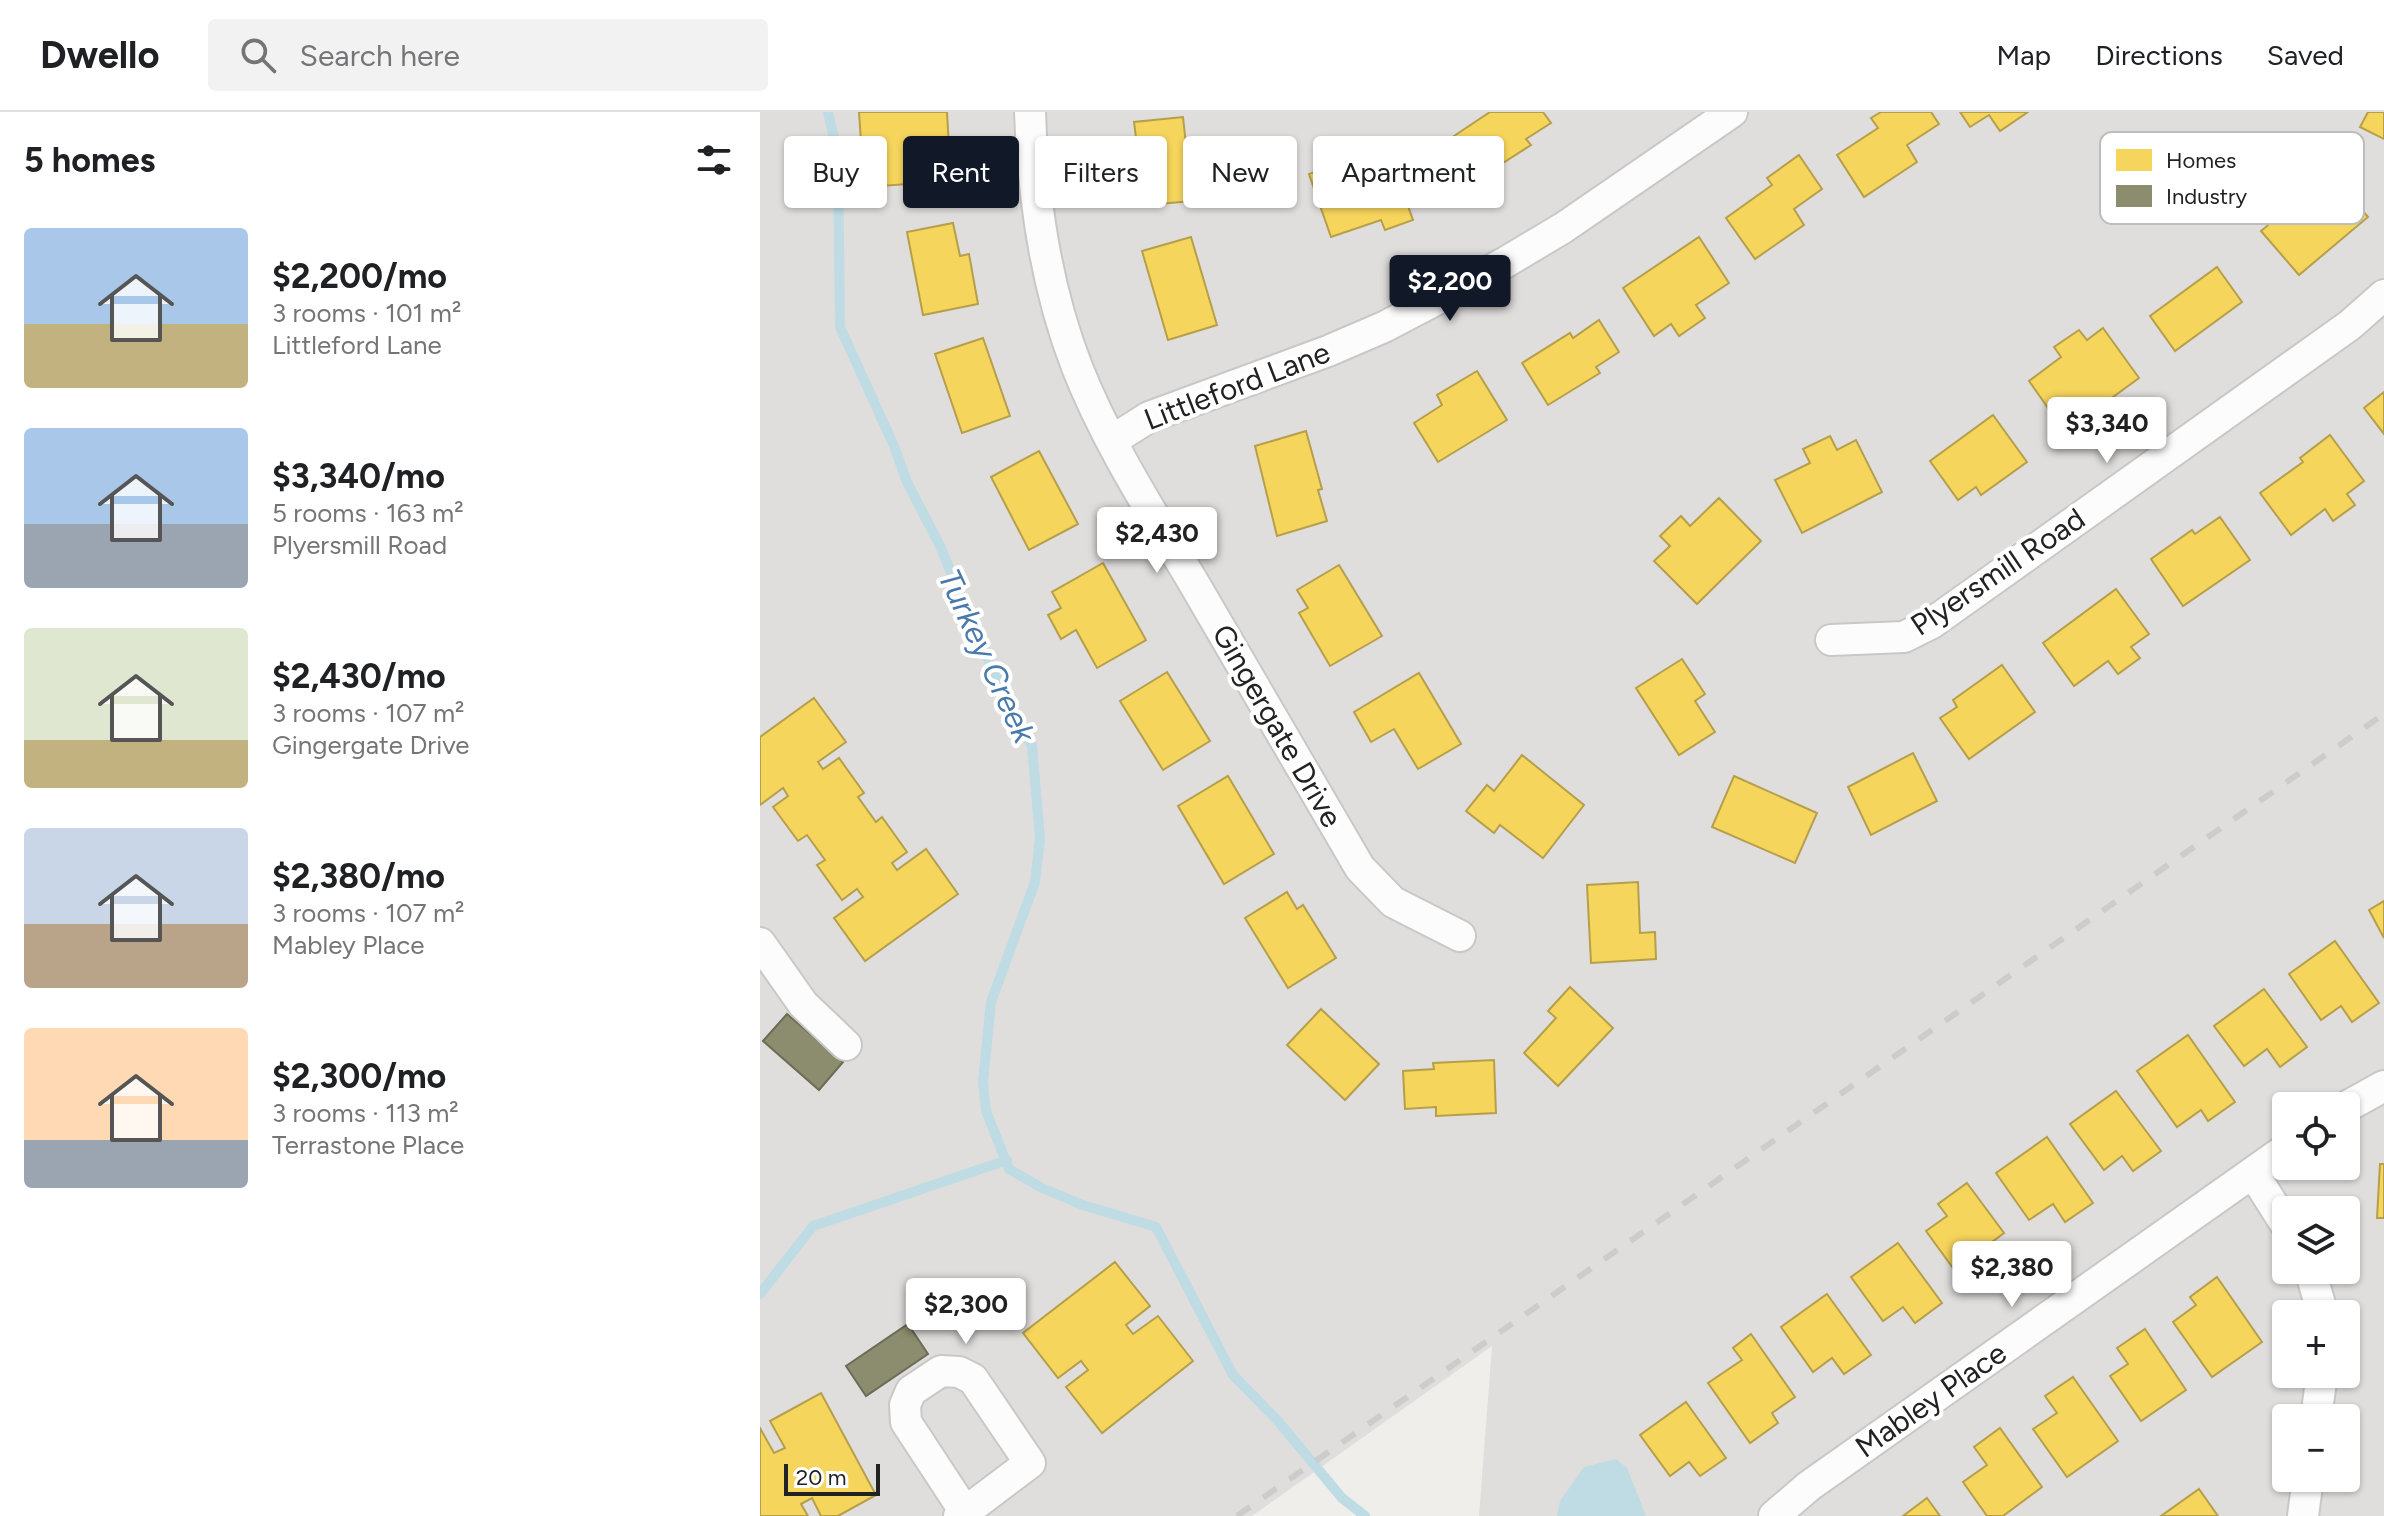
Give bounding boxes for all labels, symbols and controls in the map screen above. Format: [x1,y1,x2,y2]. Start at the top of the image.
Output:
search box [208,19,768,91]
text: Dwello [40,32,160,78]
icon: search [236,33,280,77]
text: Search here [300,37,460,74]
text: Map [1997,38,2051,72]
text: Directions [2095,38,2223,72]
text: Saved [2267,38,2344,72]
legend [2100,132,2364,224]
chip: Buy [784,136,887,208]
chip: Rent [903,136,1019,208]
chip: Filters [1035,136,1167,208]
chip: New [1183,136,1297,208]
chip: Apartment [1313,136,1504,208]
icon: filters [692,138,736,182]
text: 5 homes [24,140,155,181]
text: Homes [2166,147,2236,174]
text: Industry [2166,183,2247,210]
pin: $2,200 [1385,255,1515,323]
text: $2,200/mo [272,256,447,297]
icon: home [88,260,184,356]
text: $2,200 [1408,265,1492,297]
text: 3 rooms · 101 m² [272,297,461,329]
text: Littleford Lane [272,329,442,361]
street label: Littleford Lane [1139,333,1335,438]
pin: $3,340 [2042,397,2172,465]
text: $3,340 [2065,407,2149,439]
text: $3,340/mo [272,456,445,497]
icon: home [88,460,184,556]
text: 5 rooms · 163 m² [272,497,464,529]
street label: Plyersmill Road [1904,500,2092,643]
pin: $2,430 [1092,507,1222,575]
text: $2,430 [1115,517,1199,549]
text: Plyersmill Road [272,529,447,561]
water label: Turkey Creek [930,563,1044,750]
street label: Gingergate Drive [1204,618,1350,834]
text: $2,430/mo [272,656,446,697]
icon: home [88,660,184,756]
text: 3 rooms · 107 m² [272,697,465,729]
text: Gingergate Drive [272,729,470,761]
text: $2,380/mo [272,856,445,897]
icon: home [88,860,184,956]
text: 3 rooms · 107 m² [272,897,465,929]
text: Mabley Place [272,929,424,961]
text: $2,300/mo [272,1056,446,1097]
icon: home [88,1060,184,1156]
map controls [2272,1092,2360,1492]
button: locate [2272,1092,2360,1180]
text: 3 rooms · 113 m² [272,1097,459,1129]
text: Terrastone Place [272,1129,464,1161]
button: layers [2272,1196,2360,1284]
pin: $2,380 [1947,1241,2077,1309]
text: $2,380 [1970,1251,2054,1283]
pin: $2,300 [901,1278,1031,1346]
text: $2,300 [924,1288,1008,1320]
button: + [2272,1300,2360,1388]
street label: Mabley Place [1848,1334,2013,1465]
button: − [2272,1404,2360,1492]
scale bar [784,1460,880,1496]
text: 20 m [796,1464,847,1491]

